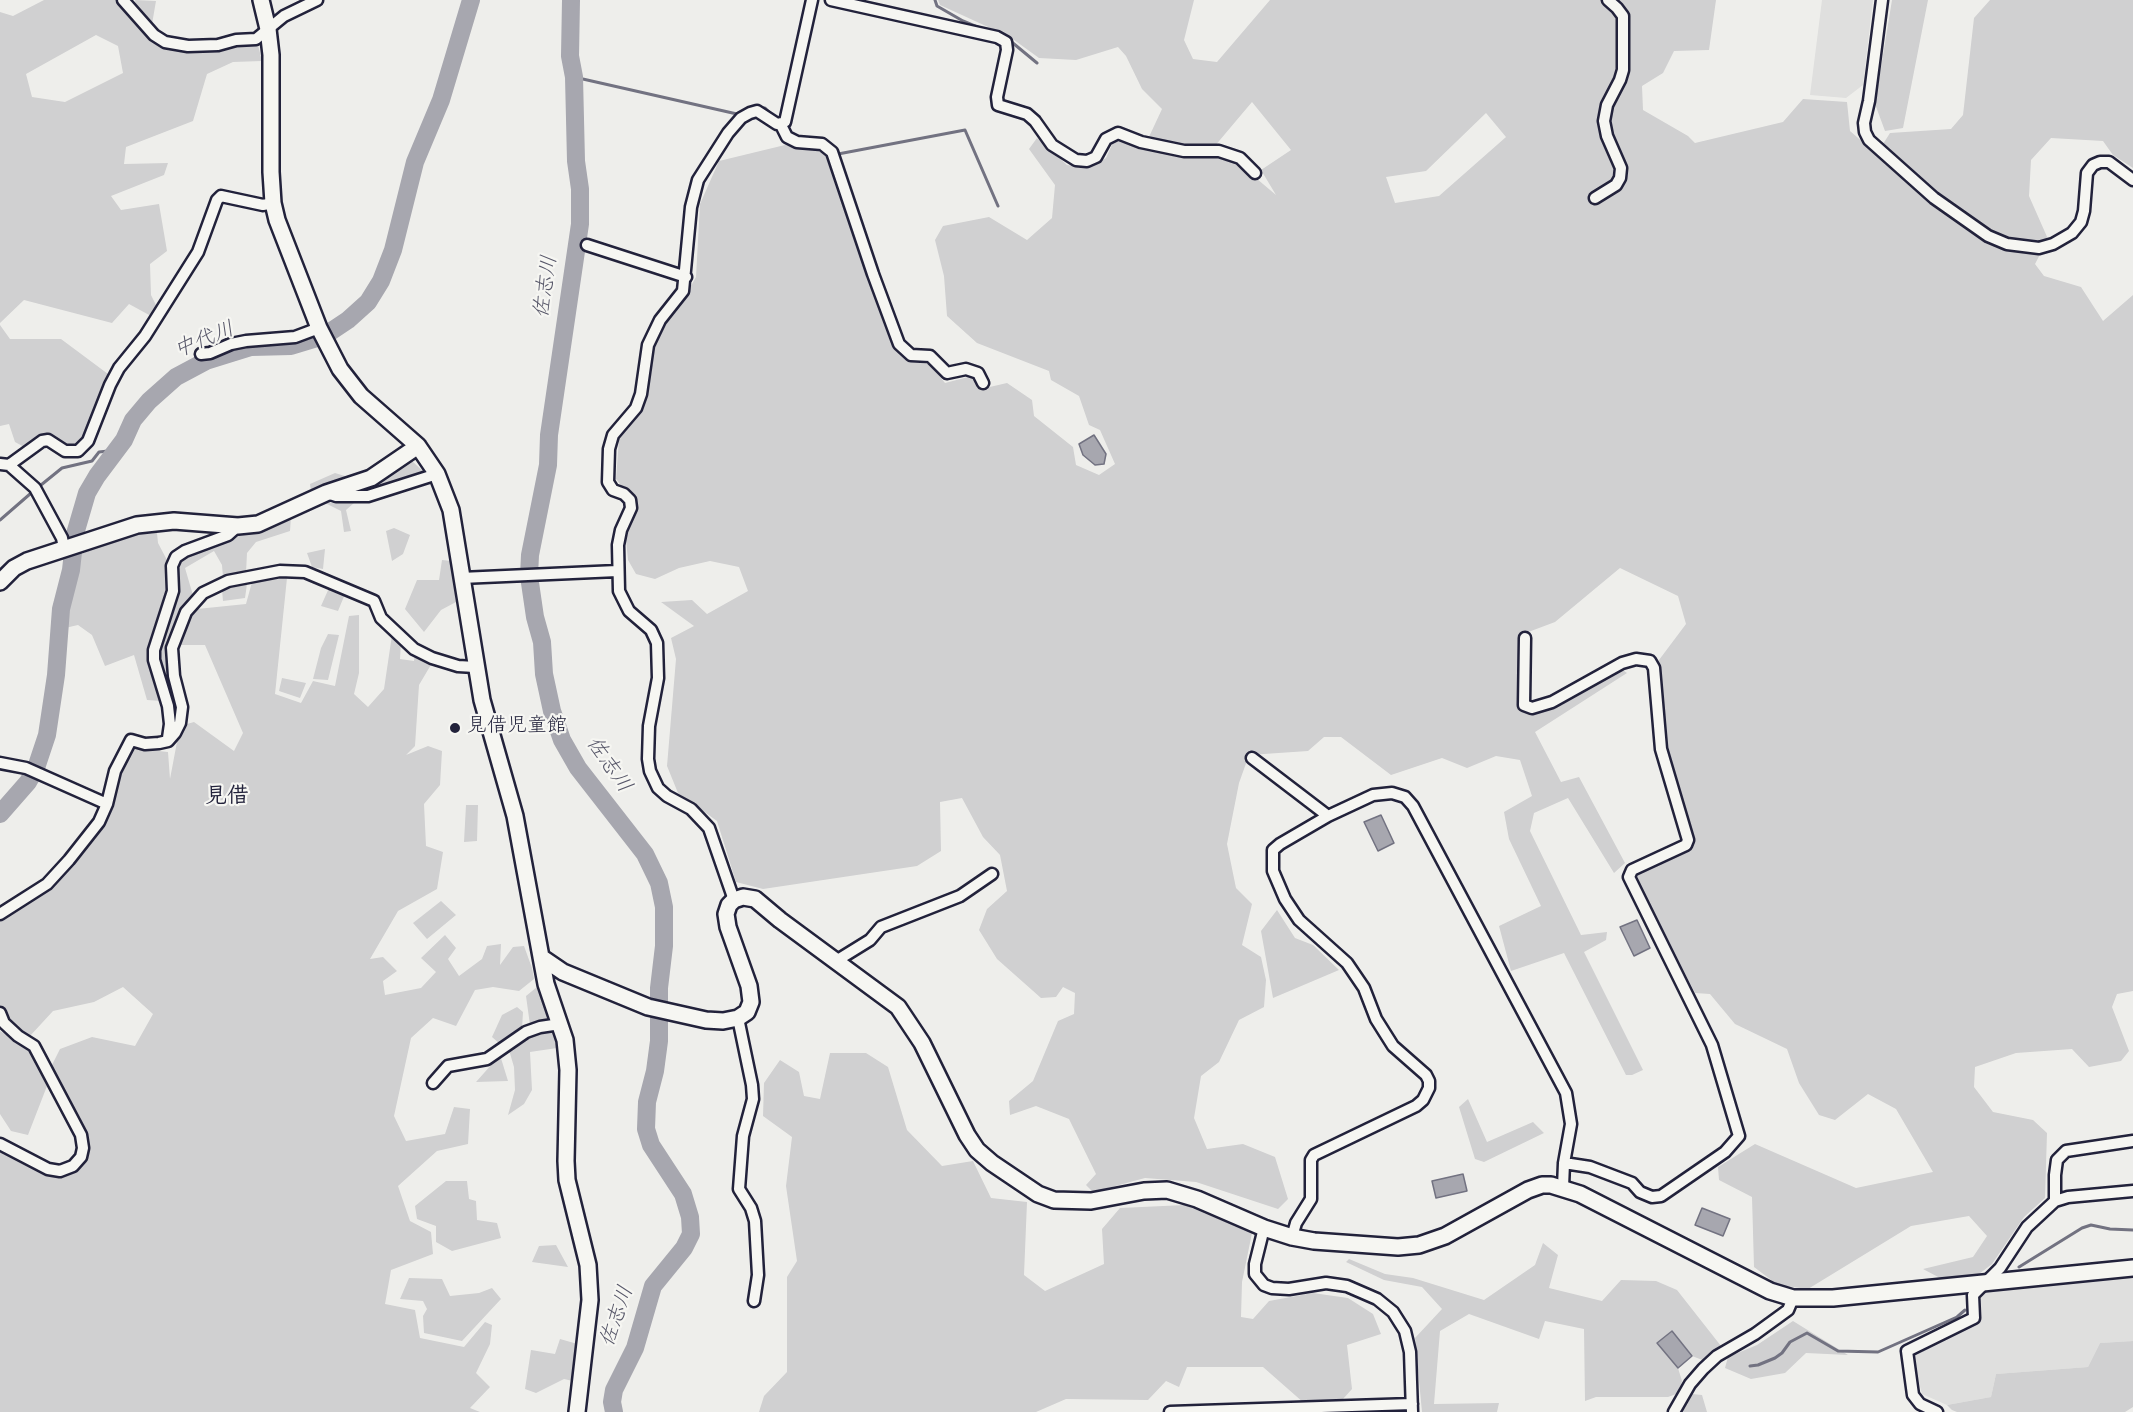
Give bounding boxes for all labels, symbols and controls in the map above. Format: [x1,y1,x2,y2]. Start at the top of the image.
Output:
water label: 佐志川 [531,254,565,320]
water label: 中代川 [171,319,239,365]
place label: 見借児童館 [467,716,567,740]
marker: 見借児童館 [448,721,462,735]
water label: 佐志川 [579,733,635,799]
district label: 見借 [205,786,249,812]
water label: 佐志川 [597,1283,641,1351]

